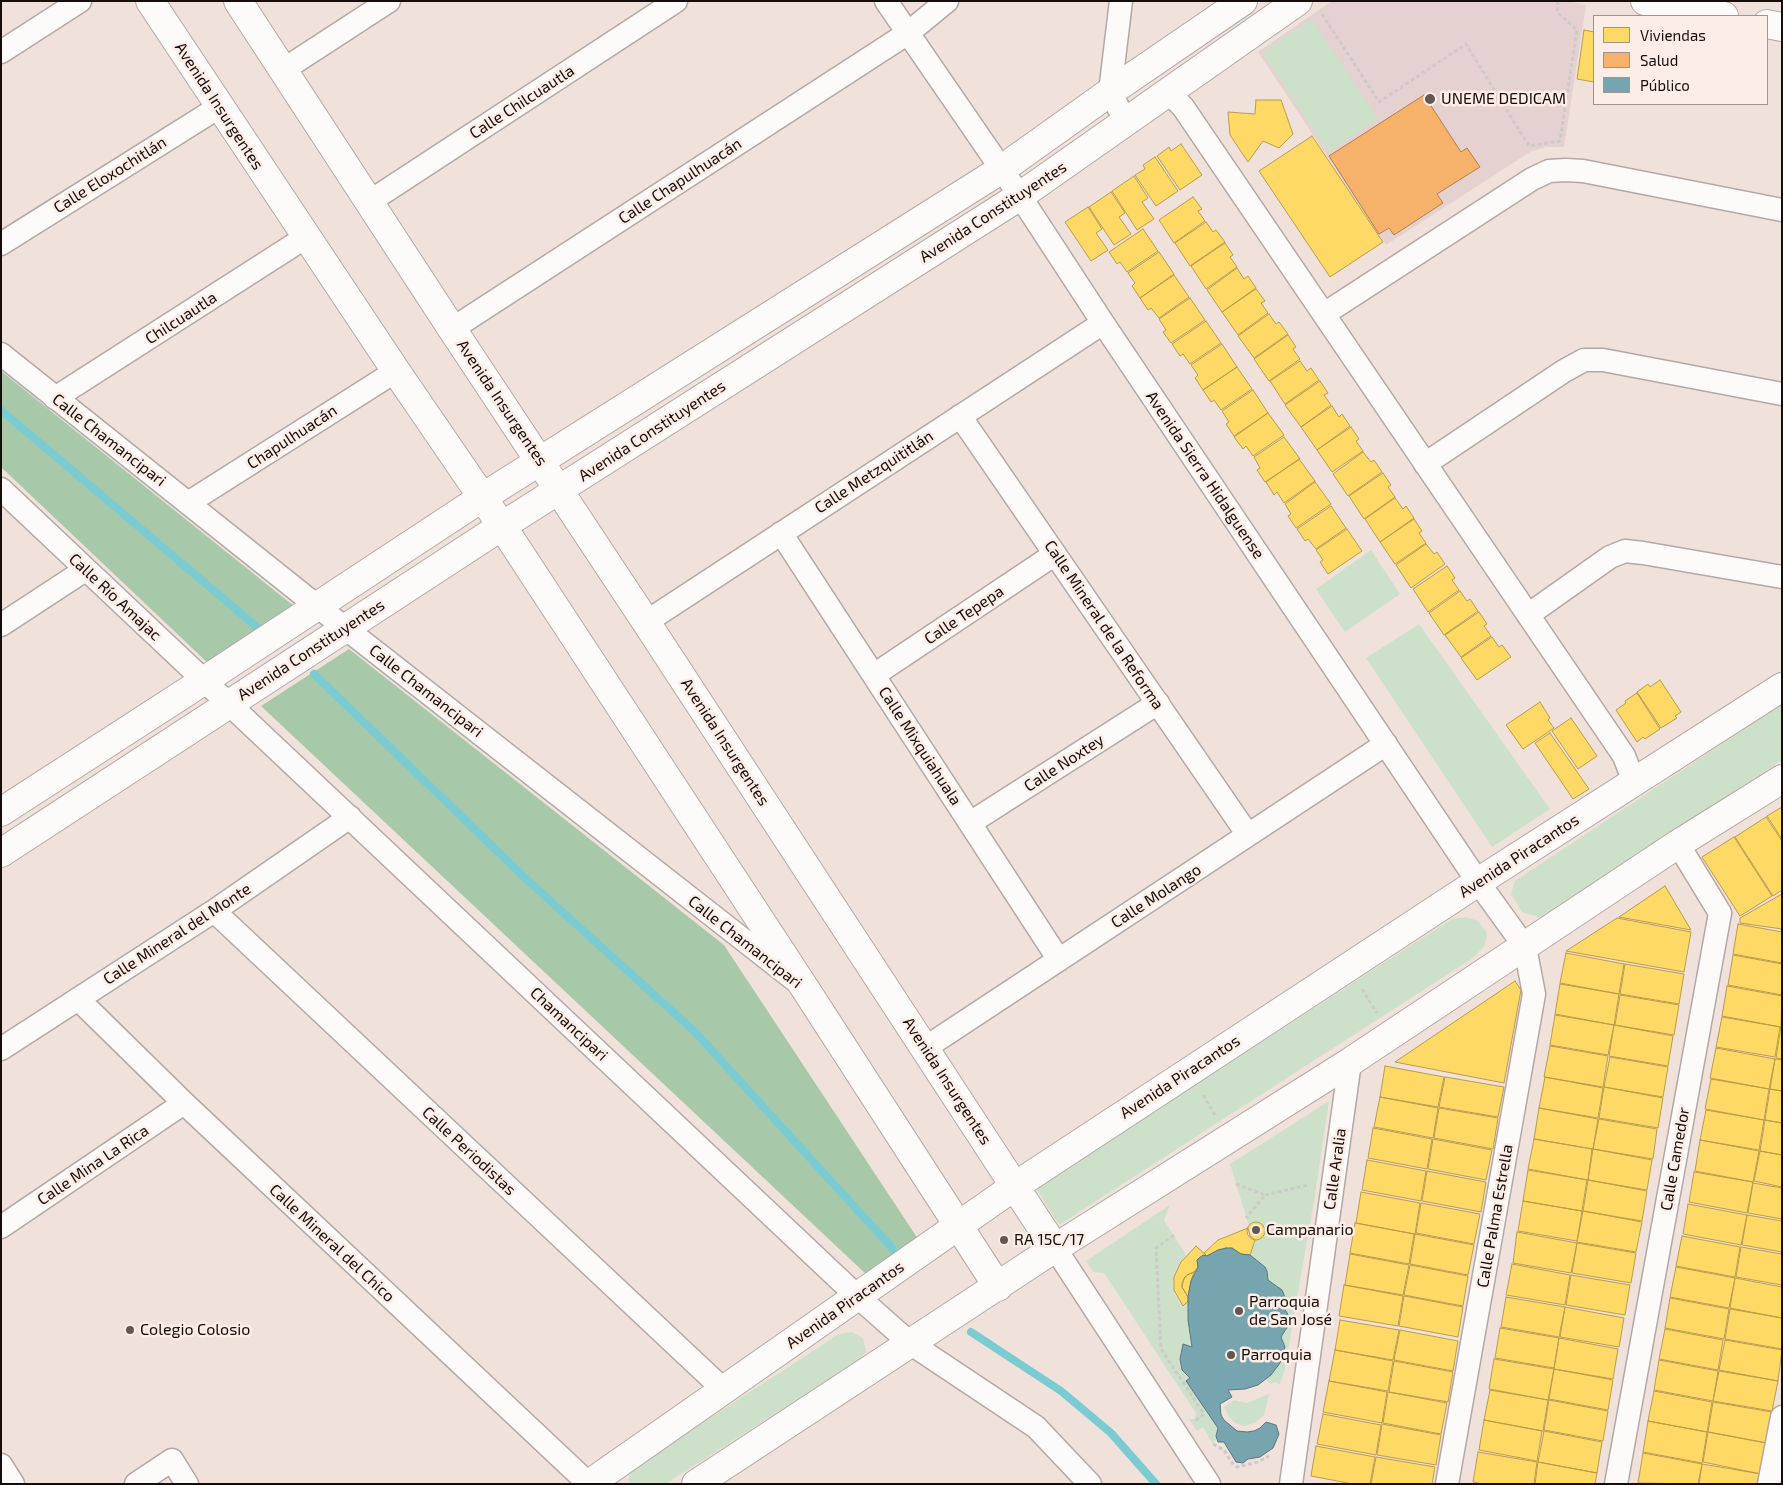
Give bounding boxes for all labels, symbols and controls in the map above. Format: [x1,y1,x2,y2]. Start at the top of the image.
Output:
legend [1593,15,1768,105]
text: Viviendas [1640,26,1706,44]
street label: Avenida Insurgentes [171,39,267,173]
text: Salud [1640,51,1678,69]
street label: Calle Chilcuautla [466,61,578,143]
text: Público [1640,76,1690,94]
place label: UNEME DEDICAM [1441,89,1566,109]
marker: UNEME DEDICAM [1423,92,1437,106]
street label: Calle Eloxochitlán [50,133,170,217]
street label: Calle Chapulhuacán [615,134,745,228]
street label: Avenida Constituyentes [916,157,1070,267]
street label: Chilcuautla [142,288,220,348]
street label: Avenida Insurgentes [453,336,551,470]
street label: Avenida Constituyentes [575,376,729,486]
street label: Avenida Sierra Hidalguense [1142,388,1268,562]
street label: Calle Chamancipari [48,390,170,490]
street label: Chapulhuacán [243,401,341,473]
street label: Calle Metzquititlán [811,426,937,518]
street label: Calle Mineral de la Reforma [1040,537,1168,713]
street label: Calle Río Amajac [65,549,165,645]
street label: Calle Tepepa [921,581,1007,649]
street label: Avenida Constituyentes [234,595,388,705]
street label: Calle Chamancipari [365,641,487,741]
street label: Avenida Insurgentes [677,675,773,809]
street label: Calle Mixquiahuala [874,683,966,809]
street label: Calle Noxtey [1020,730,1108,796]
street label: Avenida Piracantos [1455,810,1583,902]
street label: Calle Molango [1107,860,1205,932]
street label: Calle Mineral del Monte [100,879,254,989]
street label: Calle Chamancipari [684,892,806,992]
street label: Chamancipari [526,983,612,1065]
street label: Avenida Insurgentes [899,1014,995,1148]
street label: Avenida Piracantos [1116,1031,1244,1123]
street label: Calle Periodistas [418,1103,520,1199]
street label: Calle Camedor [1656,1106,1694,1212]
street label: Calle Mina La Rica [34,1121,152,1209]
street label: Calle Aralia [1320,1127,1350,1211]
street label: Calle Palma Estrella [1473,1143,1517,1289]
street label: Calle Mineral del Chico [265,1180,399,1306]
place label: Campanario [1266,1220,1354,1240]
marker: Campanario [1250,1224,1262,1236]
place label: RA 15C/17 [1014,1230,1084,1250]
marker: RA 15C/17 [998,1234,1010,1246]
street label: Avenida Piracantos [782,1257,908,1353]
place label: Parroquia de San José [1249,1292,1332,1330]
marker: Parroquia de San José [1233,1305,1245,1317]
place label: Colegio Colosio [140,1320,250,1340]
marker: Colegio Colosio [124,1324,136,1336]
place label: Parroquia [1241,1345,1312,1365]
marker: Parroquia [1225,1349,1237,1361]

